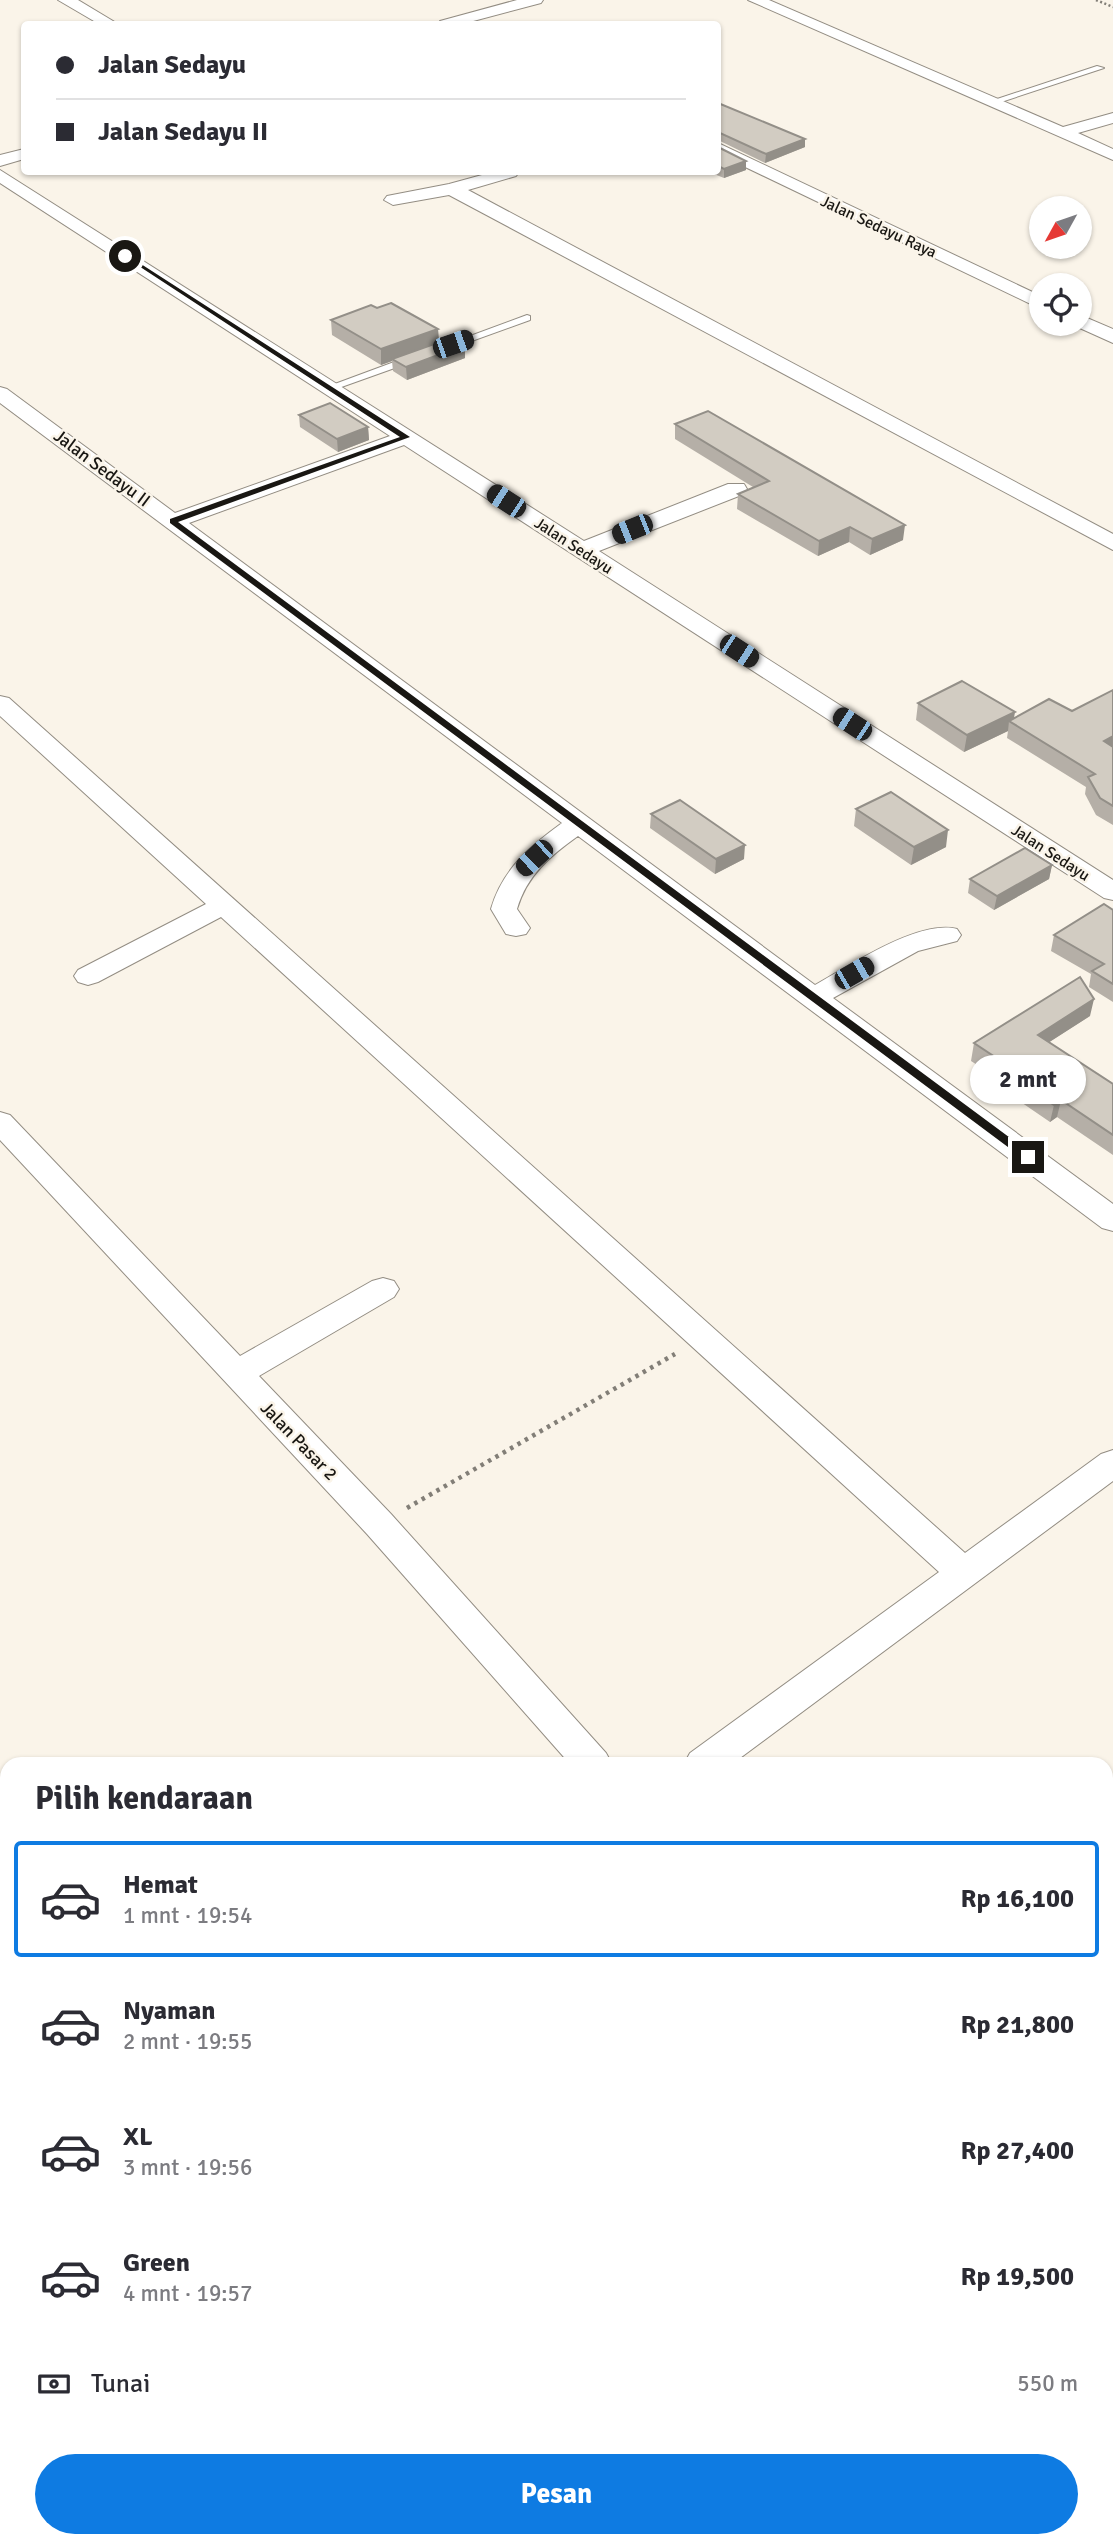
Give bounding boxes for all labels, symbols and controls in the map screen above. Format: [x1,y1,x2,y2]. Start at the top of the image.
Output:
text: Jalan Sedayu [98,49,246,81]
text: Jalan Sedayu II [98,116,268,148]
street label: Jalan Sedayu Raya [817,191,940,263]
north arrow [1029,196,1092,259]
map controls [1029,196,1092,336]
route start [109,240,141,272]
button: locate [1029,273,1092,336]
car [430,327,477,361]
street label: Jalan Sedayu II [49,425,155,511]
car [483,481,530,521]
car [609,511,656,547]
street label: Jalan Sedayu [530,513,616,579]
car [716,631,763,671]
car [829,704,876,744]
street label: Jalan Sedayu [1007,820,1093,886]
car [512,836,557,880]
car [831,953,878,993]
callout: 2 mnt [970,1056,1086,1104]
text: 2 mnt [999,1065,1057,1094]
route end [1012,1141,1044,1173]
street label: Jalan Pasar 2 [256,1397,342,1485]
text: Pilih kendaraan [35,1779,253,1818]
icon: car [39,1868,102,1931]
text: Hemat [123,1869,198,1901]
text: Rp 16,100 [960,1883,1074,1915]
text: 1 mnt · 19:54 [123,1901,252,1930]
icon: car [39,1994,102,2057]
text: Nyaman [123,1995,216,2027]
text: Rp 21,800 [960,2009,1074,2041]
text: 2 mnt · 19:55 [123,2027,252,2056]
icon: car [39,2120,102,2183]
text: XL [123,2121,153,2153]
text: Rp 27,400 [960,2135,1074,2167]
text: 3 mnt · 19:56 [123,2153,252,2182]
icon: car [39,2246,102,2309]
text: Green [123,2247,190,2279]
text: Rp 19,500 [960,2261,1074,2293]
text: 4 mnt · 19:57 [123,2279,252,2308]
icon: cash [35,2365,73,2403]
text: Tunai [91,2368,150,2400]
text: 550 m [1017,2369,1078,2398]
button: Pesan [35,2454,1078,2534]

